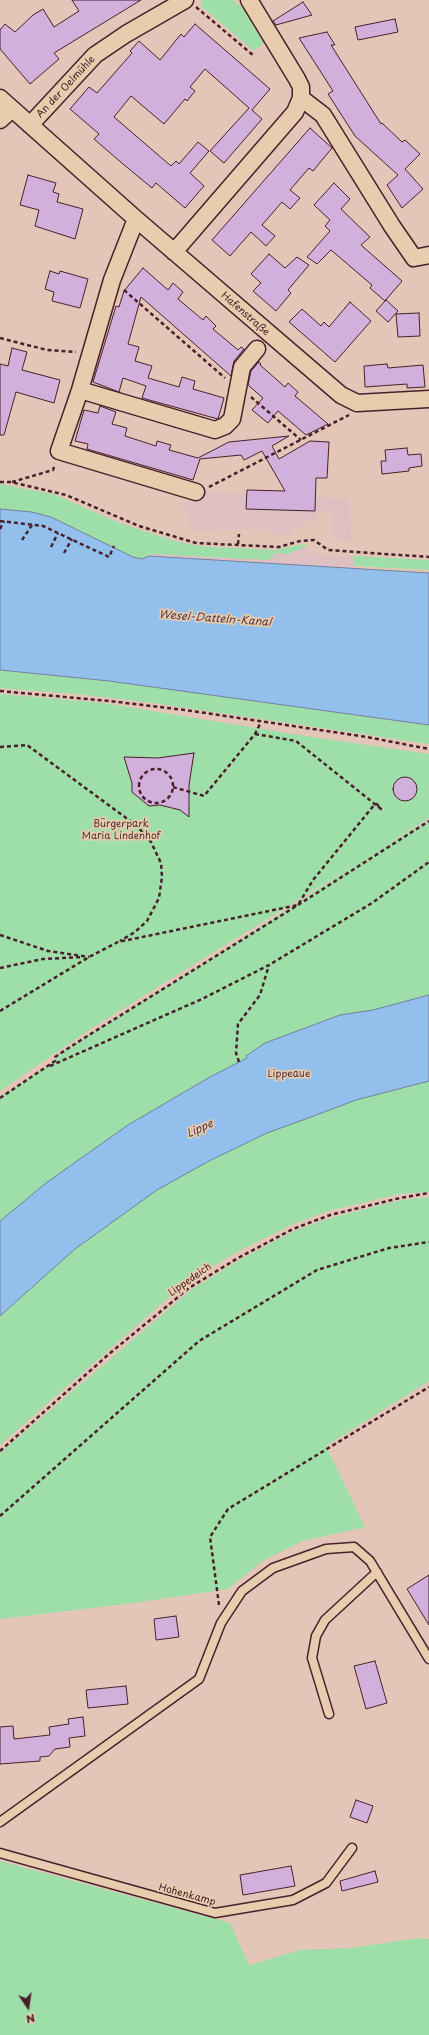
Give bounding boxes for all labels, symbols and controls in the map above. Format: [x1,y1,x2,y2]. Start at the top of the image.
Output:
street label: An der Oelmühle [34,53,98,121]
street label: Hafenstraße [218,290,272,338]
water label: Wesel-Datteln-Kanal [158,608,272,630]
park label: Bürgerpark Maria Lindenhof [82,818,160,842]
park label: Lippeaue [267,1068,311,1080]
water label: Lippe [185,1117,215,1141]
street label: Lippedeich [166,1261,214,1299]
street label: Hohenkamp [157,1882,217,1908]
north arrow [8,1987,48,2027]
text: N [25,2010,37,2028]

